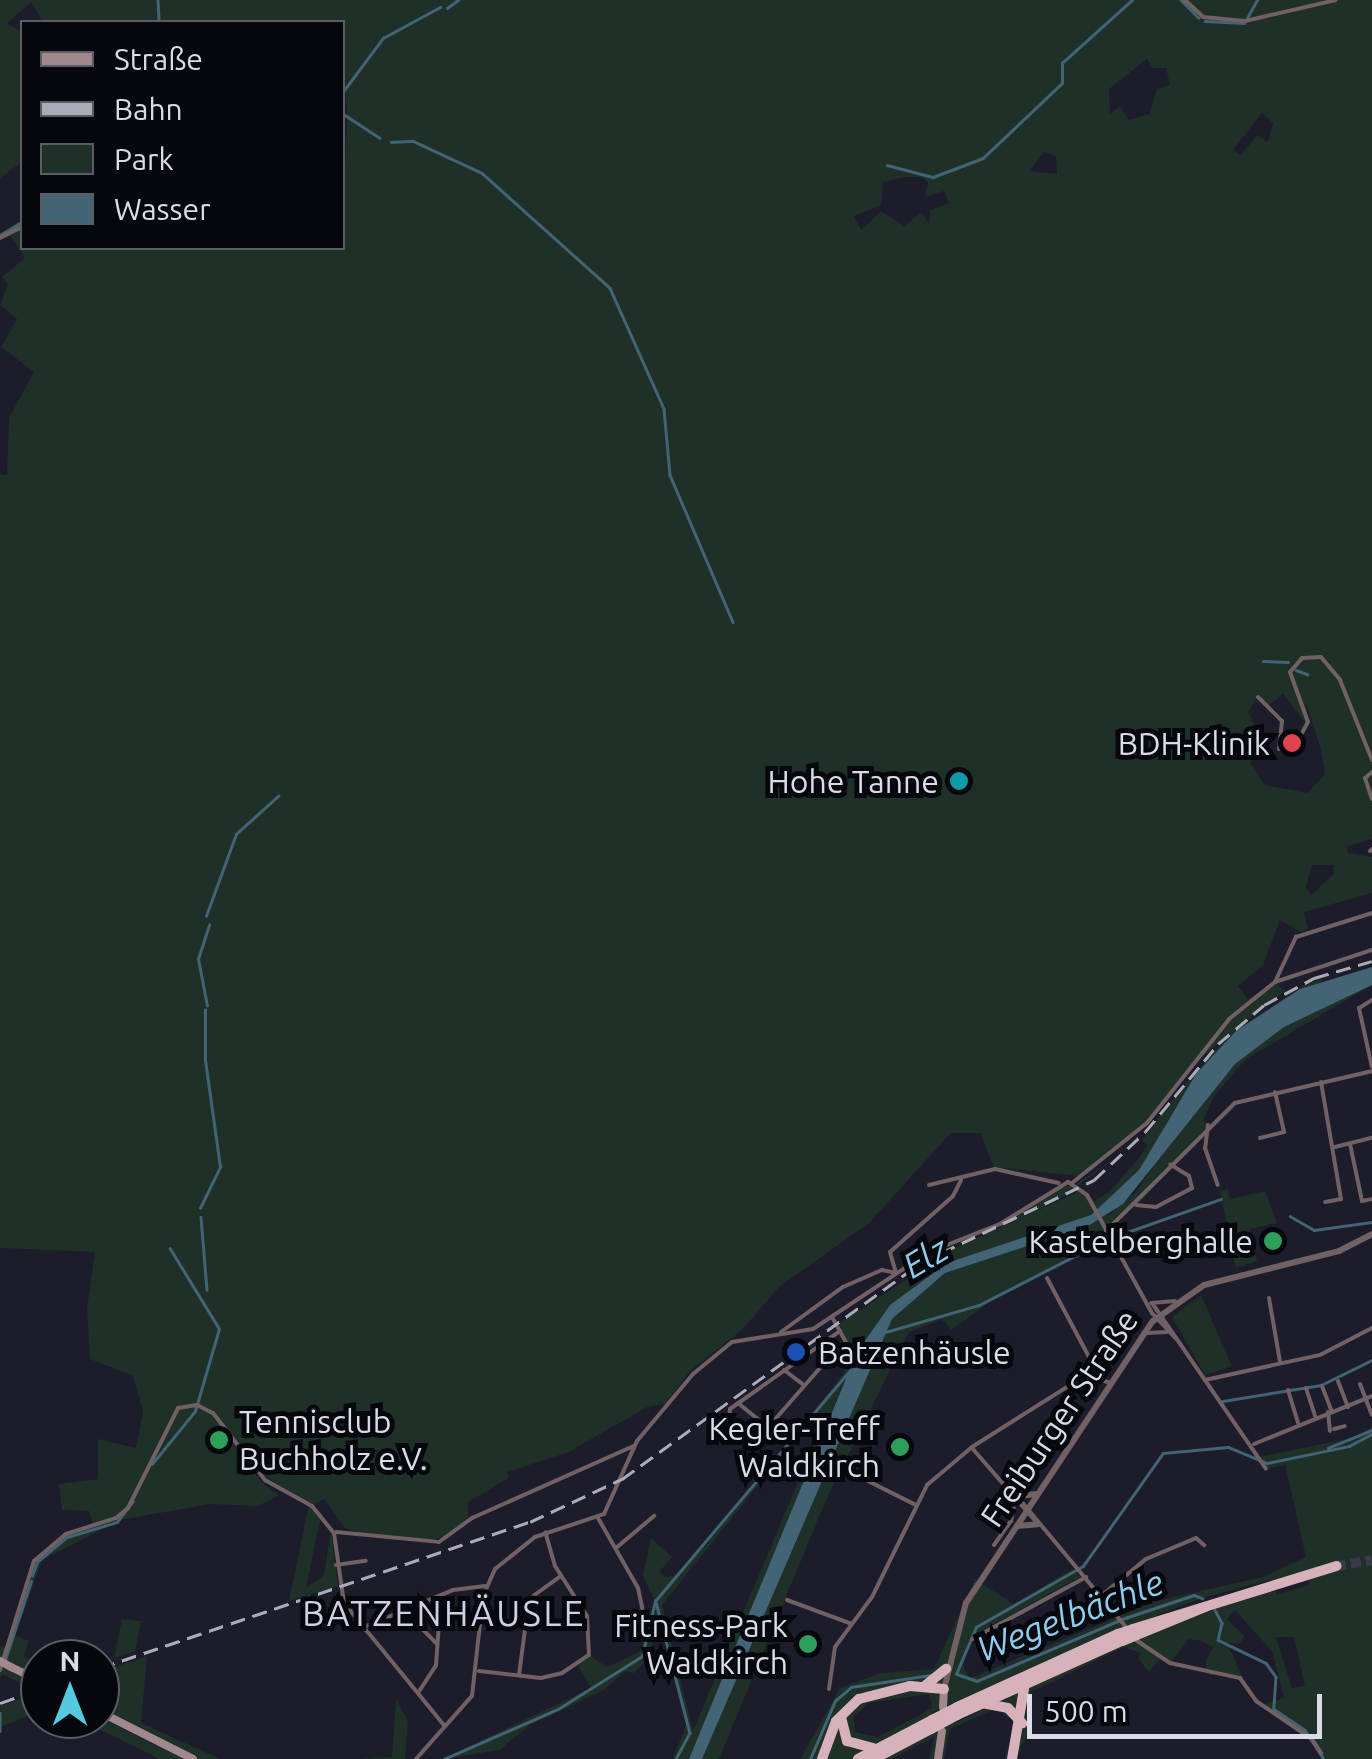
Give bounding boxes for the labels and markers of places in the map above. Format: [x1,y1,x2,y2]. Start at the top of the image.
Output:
place label: BDH-Klinik [1118,724,1270,762]
marker: BDH-Klinik [1279,730,1305,756]
place label: Hohe Tanne [768,762,939,800]
marker: Hohe Tanne [948,770,970,792]
place label: Kastelberghalle [1029,1222,1253,1260]
marker: Kastelberghalle [1262,1230,1284,1252]
place label: Batzenhäusle [818,1333,1011,1371]
marker: Batzenhäusle [783,1339,809,1365]
place label: Tennisclub Buchholz e.V. [239,1403,428,1478]
place label: Kegler-Treff Waldkirch [709,1410,880,1485]
marker: Tennisclub Buchholz e.V. [208,1429,230,1451]
marker: Kegler-Treff Waldkirch [889,1436,911,1458]
place label: Fitness-Park Waldkirch [614,1607,788,1682]
marker: Fitness-Park Waldkirch [797,1633,819,1655]

